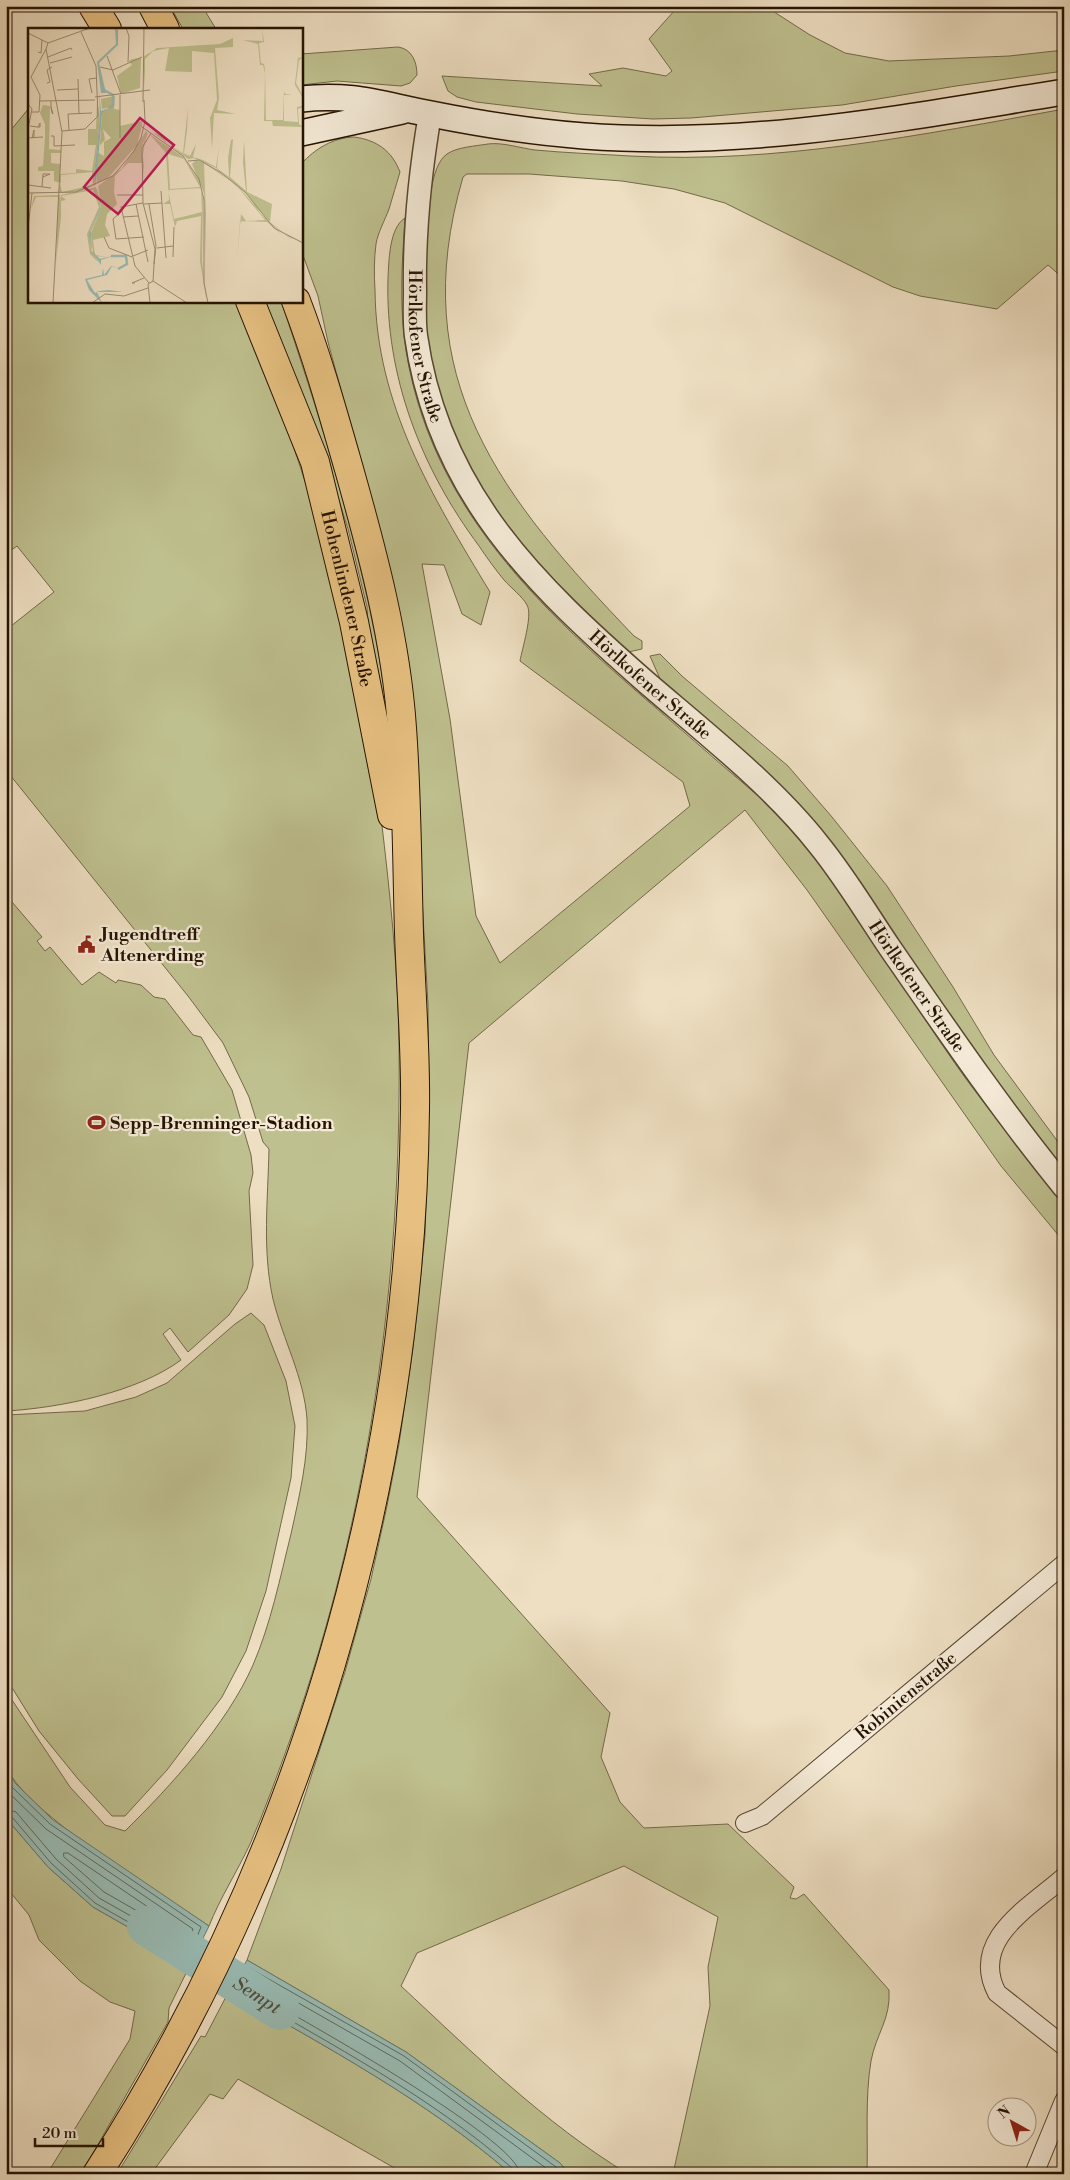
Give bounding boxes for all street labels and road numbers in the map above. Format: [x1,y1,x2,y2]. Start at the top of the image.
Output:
street label: Hörlkofener Straße [403,269,448,426]
street label: Hohenlindener Straße [316,508,378,689]
street label: Hörlkofener Straße [584,625,717,745]
street label: Hörlkofener Straße [863,916,971,1057]
street label: Robinienstraße [851,1647,961,1745]

